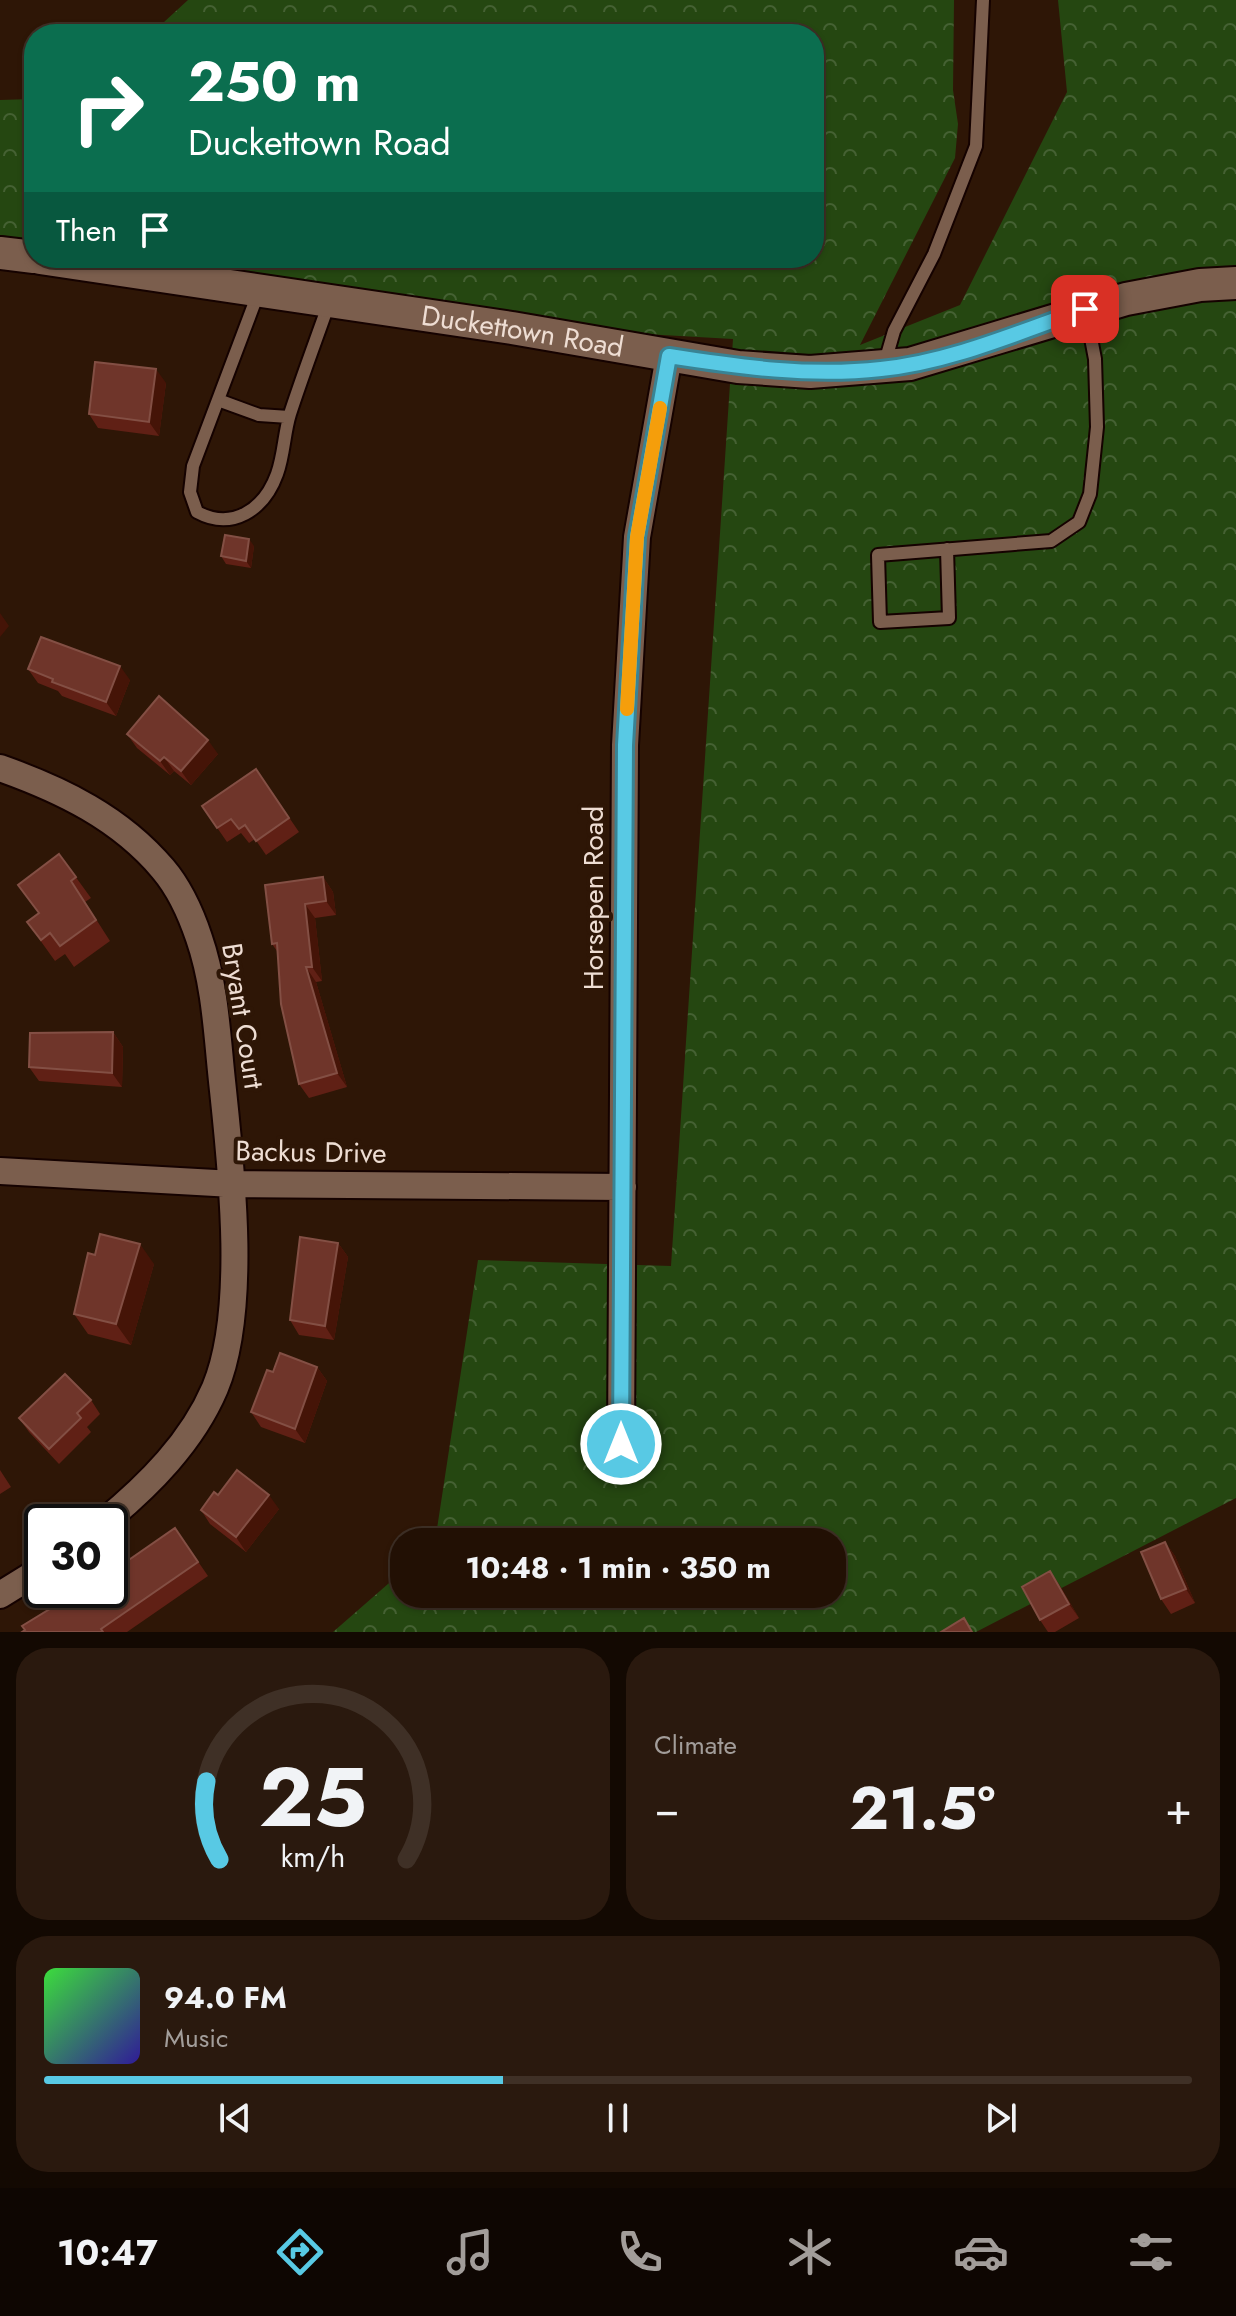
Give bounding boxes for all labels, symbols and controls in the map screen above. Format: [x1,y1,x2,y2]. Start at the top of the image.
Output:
text: 250 m [188,41,361,122]
icon: right [56,56,160,160]
text: Duckettown Road [188,116,451,168]
icon: arrive [133,208,177,252]
text: Then [56,209,117,252]
pin [1051,275,1119,343]
icon: arrive [1063,287,1107,331]
street label: Duckettown Road [419,294,627,367]
street label: Horsepen Road [573,806,614,990]
street label: Bryant Court [211,940,275,1092]
street label: Backus Drive [235,1130,387,1174]
position arrow [579,1402,663,1486]
speed limit sign: 30 [24,1504,128,1608]
text: 10:48 · 1 min · 350 m [465,1546,771,1589]
text: Climate [654,1726,737,1764]
text: 25 [259,1737,367,1857]
text: 21.5° [850,1765,995,1852]
text: − [654,1777,680,1841]
text: + [1165,1777,1192,1841]
text: km/h [281,1836,345,1878]
text: 94.0 FM [164,1976,287,2019]
text: Music [164,2019,228,2057]
icon: previous [213,2096,257,2140]
icon: pause [596,2096,640,2140]
icon: next [979,2096,1023,2140]
icon: directions [272,2224,328,2280]
icon: music [442,2224,498,2280]
icon: phone [612,2224,668,2280]
icon: climate [782,2224,838,2280]
icon: car [953,2224,1009,2280]
icon: filters [1123,2224,1179,2280]
text: 10:47 [57,2226,158,2278]

